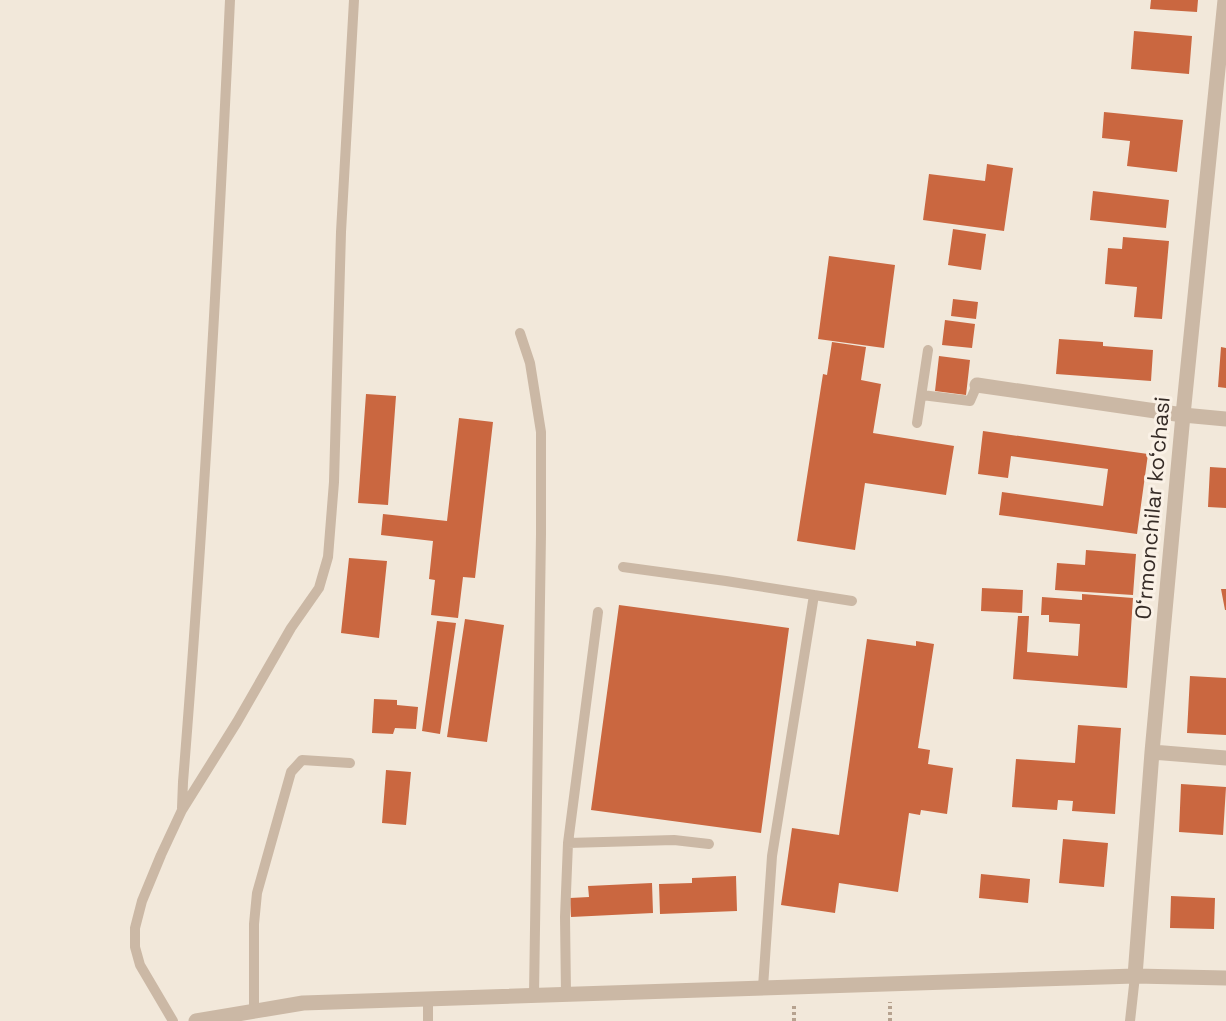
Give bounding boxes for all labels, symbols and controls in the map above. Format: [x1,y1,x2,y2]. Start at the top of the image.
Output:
street label: Oʻrmonchilar koʻchasi [1128,395,1176,621]

